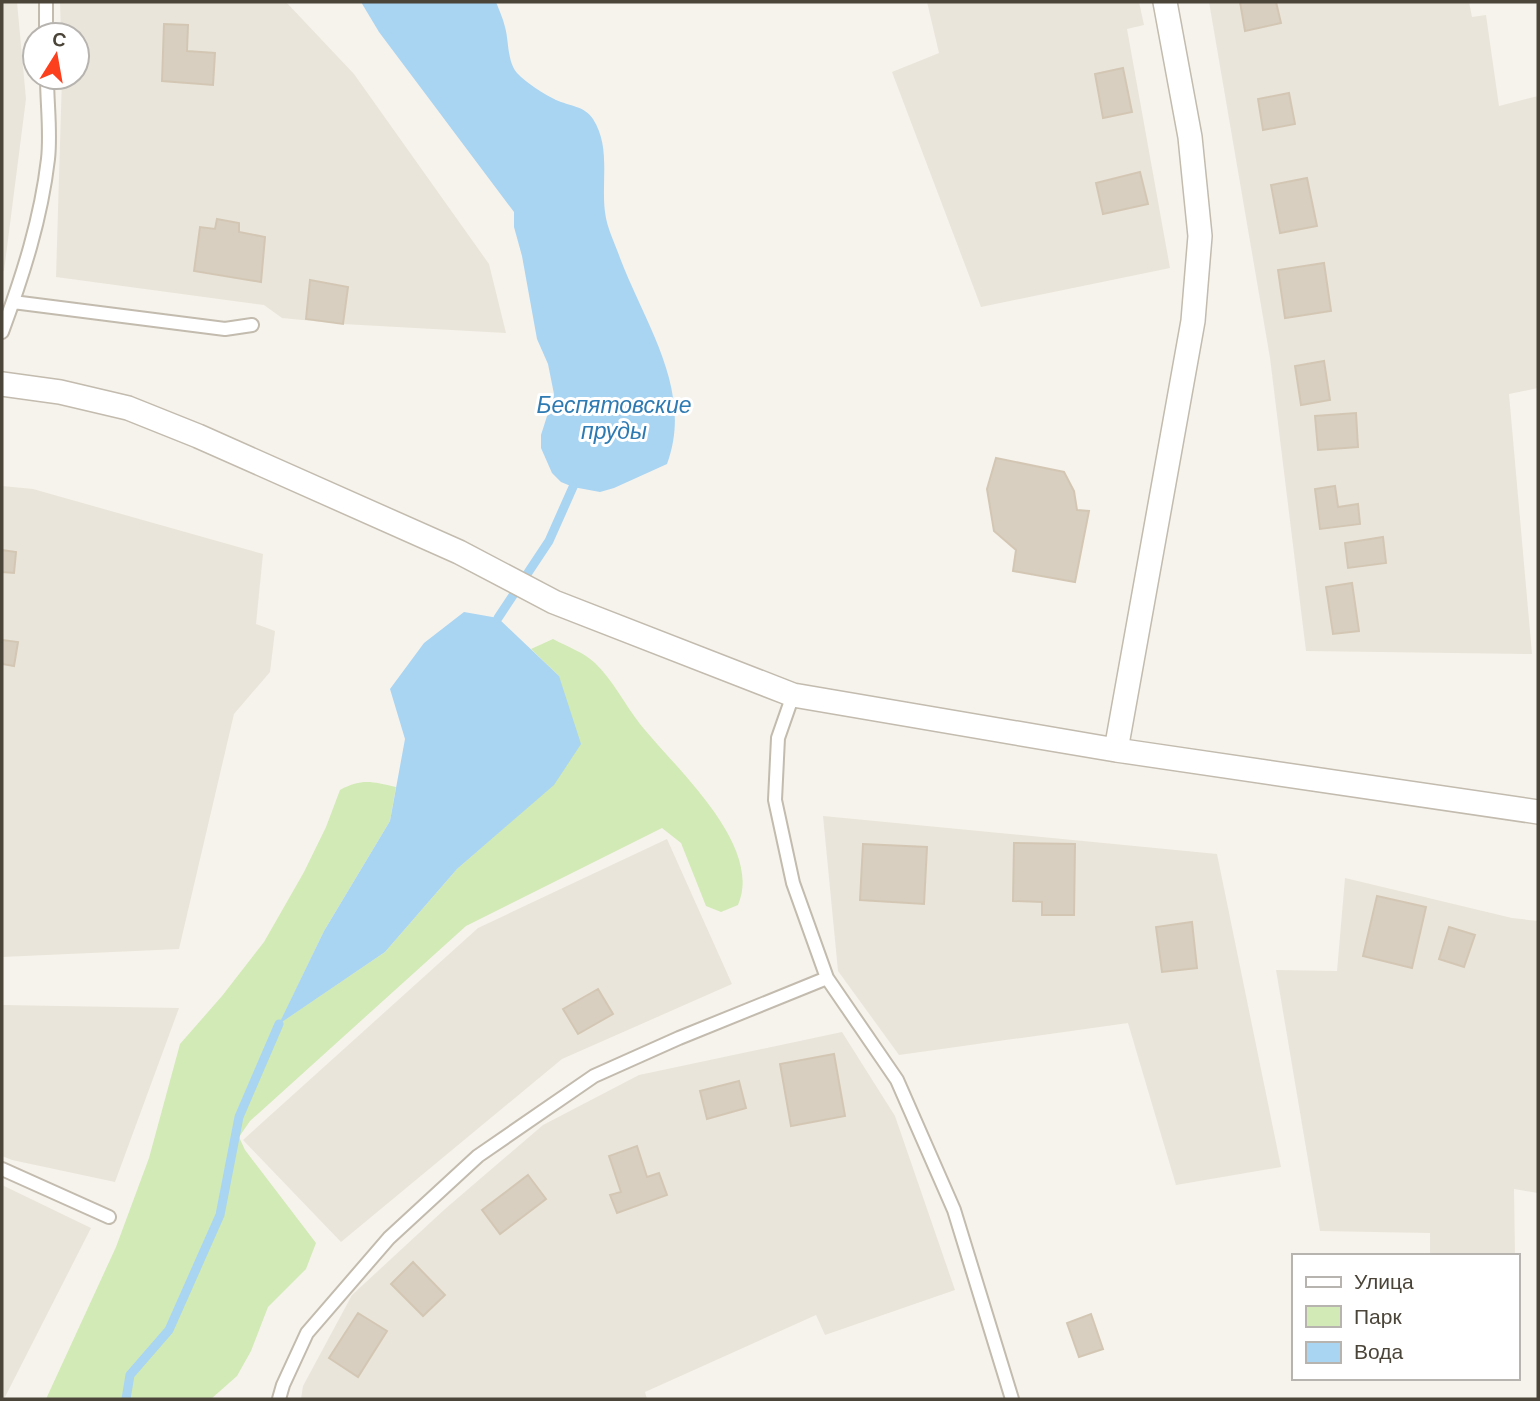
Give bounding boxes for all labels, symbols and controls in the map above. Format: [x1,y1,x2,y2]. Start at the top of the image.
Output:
north arrow [21,21,91,91]
text: С [50,27,68,52]
water label: Беспятовские пруды [536,392,692,445]
legend [1292,1254,1519,1380]
text: Улица [1354,1269,1414,1294]
text: Парк [1354,1304,1402,1329]
text: Вода [1354,1339,1403,1364]

